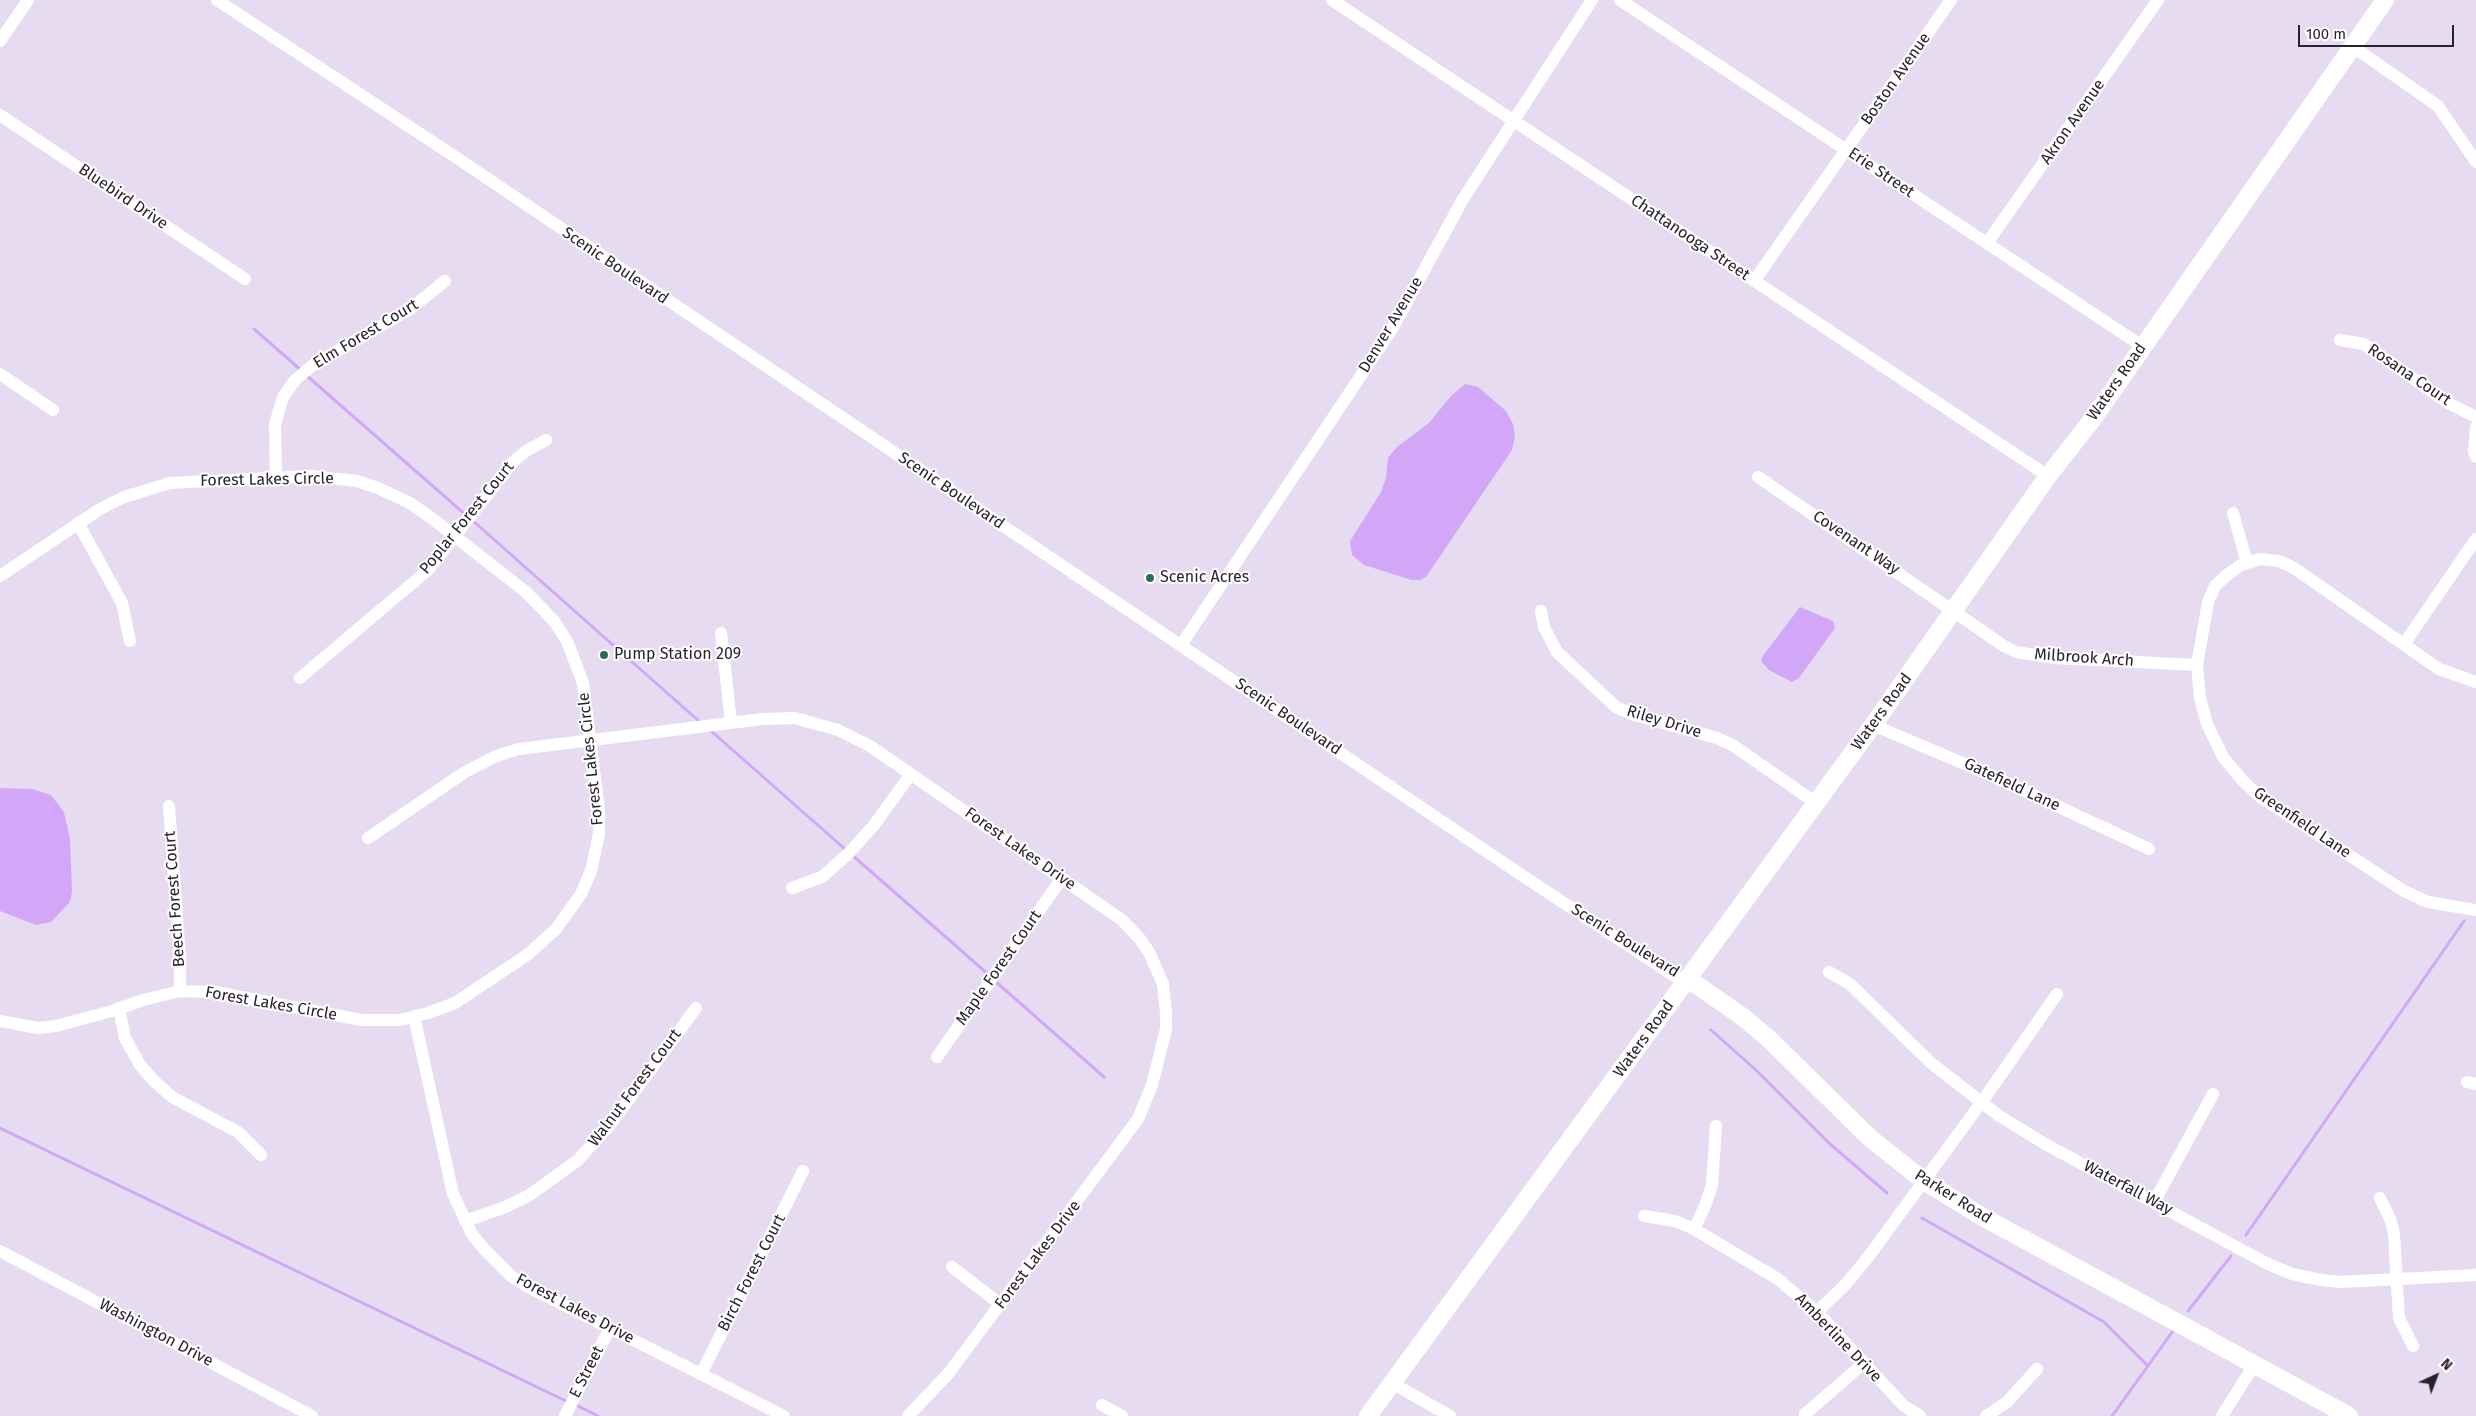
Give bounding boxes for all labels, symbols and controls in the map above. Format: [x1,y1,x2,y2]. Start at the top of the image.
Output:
scale bar [2301,15,2457,47]
text: 100 m [2306,25,2346,43]
street label: Boston Avenue [1857,29,1935,129]
street label: Akron Avenue [2037,76,2109,168]
street label: Erie Street [1844,144,1918,202]
street label: Bluebird Drive [75,160,171,234]
street label: Chattanooga Street [1627,191,1753,285]
street label: Scenic Boulevard [558,223,672,309]
street label: Denver Avenue [1355,274,1427,376]
street label: Elm Forest Court [310,295,422,373]
street label: Waters Road [2083,340,2151,424]
street label: Rosana Court [2364,340,2454,410]
street label: Scenic Boulevard [894,448,1008,534]
street label: Poplar Forest Court [416,458,518,578]
street label: Forest Lakes Circle [200,469,334,491]
street label: Covenant Way [1809,507,1903,579]
place label: Scenic Acres [1160,568,1249,588]
marker: Scenic Acres [1144,572,1156,584]
place label: Pump Station 209 [614,645,741,665]
street label: Milbrook Arch [2034,645,2134,671]
marker: Pump Station 209 [598,649,610,661]
street label: Waters Road [1848,670,1916,754]
street label: Scenic Boulevard [1231,674,1345,760]
street label: Forest Lakes Circle [574,692,608,826]
street label: Riley Drive [1624,702,1704,742]
street label: Gatefield Lane [1961,754,2063,816]
street label: Greenfield Lane [2250,783,2354,863]
street label: Forest Lakes Drive [961,804,1079,894]
street label: Beech Forest Court [161,830,189,968]
street label: Scenic Boulevard [1567,900,1683,982]
street label: Maple Forest Court [952,907,1046,1029]
street label: Forest Lakes Circle [204,983,338,1025]
street label: Waters Road [1610,997,1678,1081]
street label: Walnut Forest Court [584,1025,686,1151]
street label: Waterfall Way [2080,1156,2176,1220]
street label: Parker Road [1911,1166,1995,1228]
street label: Forest Lakes Drive [991,1197,1085,1313]
street label: Birch Forest Court [714,1211,790,1335]
street label: Forest Lakes Drive [513,1270,637,1348]
street label: Amberline Drive [1791,1289,1885,1387]
street label: Washington Drive [96,1295,216,1371]
street label: E Street [566,1343,608,1401]
north arrow [2411,1351,2461,1401]
text: N [2437,1355,2456,1374]

